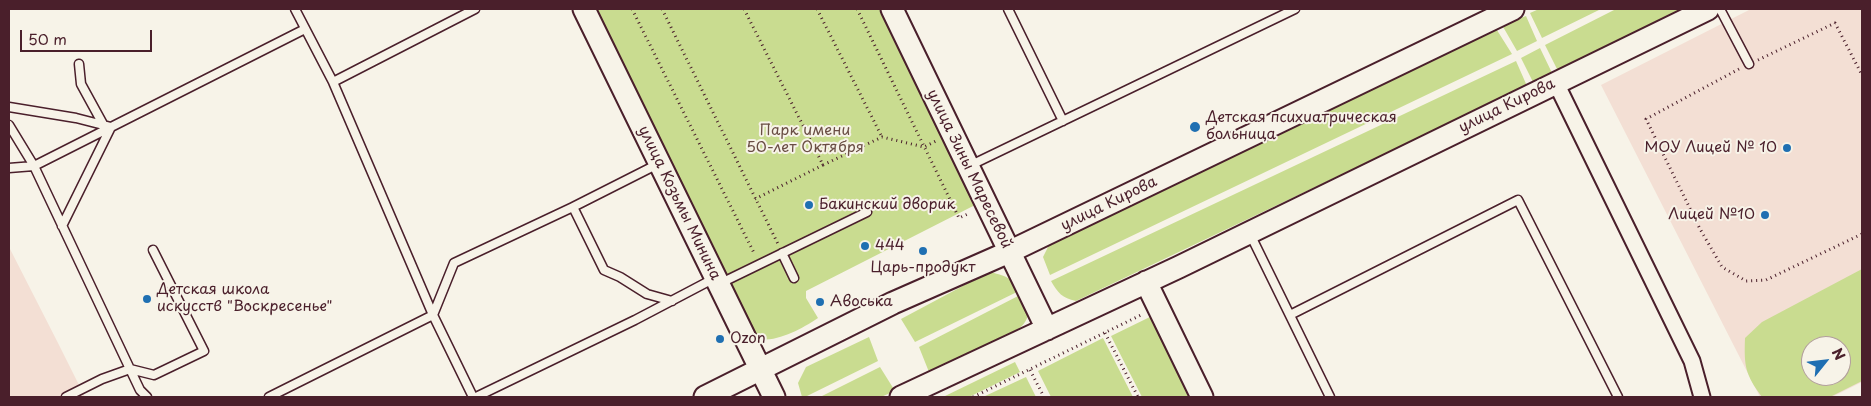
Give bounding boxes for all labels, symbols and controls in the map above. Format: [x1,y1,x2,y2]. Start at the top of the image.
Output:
scale bar [22,20,155,52]
text: 50 m [28,27,67,50]
street label: улица Кирова [1456,75,1558,137]
street label: улица Зины Маресевой [923,86,1015,252]
place label: Детская психиатрическая больница [1206,109,1397,144]
marker: Детская психиатрическая больница [1188,120,1202,134]
park label: Парк имени 50-лет Октября [746,122,864,157]
street label: улица Козьмы Минина [634,123,724,283]
place label: МОУ Лицей № 10 [1644,139,1777,157]
marker: МОУ Лицей № 10 [1781,142,1793,154]
street label: улица Кирова [1058,173,1160,235]
place label: Бакинский дворик [819,196,955,214]
marker: Бакинский дворик [803,199,815,211]
place label: Лицей №10 [1668,206,1755,224]
marker: Лицей №10 [1759,209,1771,221]
place label: 444 [875,237,905,255]
marker: 444 [859,240,871,252]
marker: Царь-продукт [917,245,929,257]
place label: Царь-продукт [870,259,976,277]
place label: Детская школа искусств "Воскресенье" [157,281,332,316]
marker: Детская школа искусств "Воскресенье" [141,293,153,305]
place label: Авоська [830,293,893,311]
marker: Авоська [814,296,826,308]
place label: Ozon [730,330,766,348]
marker: Ozon [714,333,726,345]
north arrow [1801,336,1851,386]
text: N [1827,344,1851,364]

